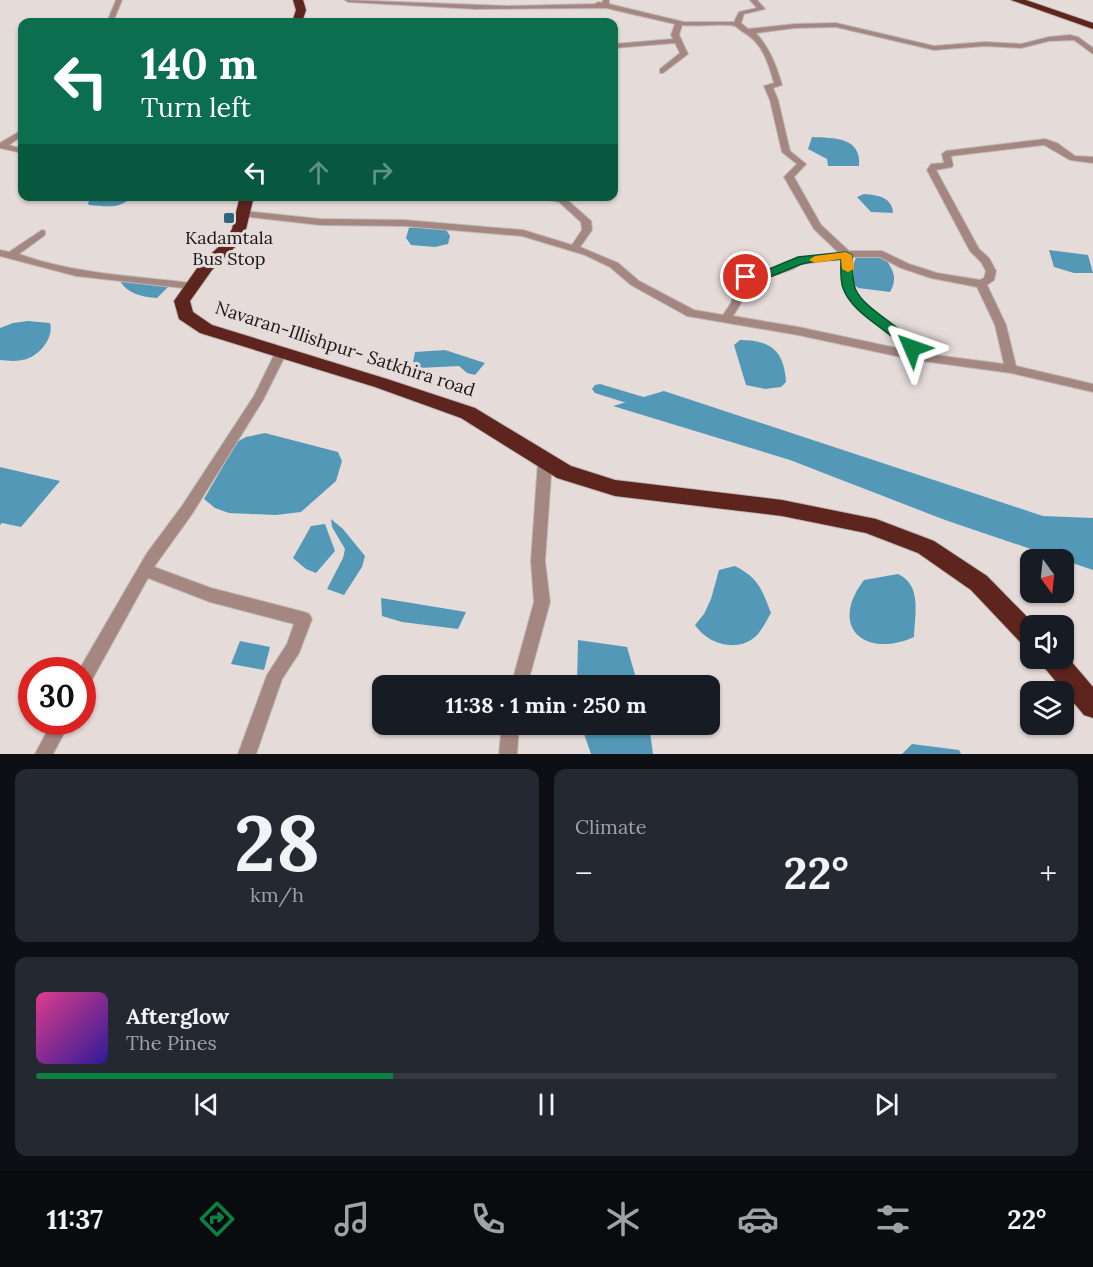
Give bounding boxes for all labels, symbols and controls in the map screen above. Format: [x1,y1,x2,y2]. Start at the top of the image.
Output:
text: 140 m [141,37,257,91]
icon: left [42,42,120,120]
text: Turn left [141,90,251,124]
icon: left [239,156,272,189]
icon: ahead [302,156,335,189]
icon: right [365,156,398,189]
marker: Kadamtala Bus Stop [222,211,236,225]
place label: Kadamtala Bus Stop [185,226,273,270]
pin [720,251,771,302]
icon: arrive [729,260,762,293]
street label: Navaran-Illishpur- Satkhira road [212,296,478,402]
position arrow [880,316,944,380]
north arrow [1020,549,1074,603]
map controls [1020,549,1074,735]
button: sound [1020,615,1074,669]
speed limit sign: 30 [18,657,96,735]
button: layers [1020,681,1074,735]
text: 11:38 · 1 min · 250 m [445,691,647,719]
text: 28 [234,793,320,892]
text: Climate [575,814,647,839]
text: 22° [783,844,849,901]
text: − [575,852,593,894]
text: + [1039,852,1057,894]
text: km/h [250,882,304,907]
text: Afterglow [126,1002,229,1030]
text: The Pines [126,1030,217,1055]
icon: previous [190,1088,223,1121]
icon: pause [530,1088,563,1121]
icon: next [870,1088,903,1121]
icon: directions [196,1198,238,1240]
icon: music [331,1198,373,1240]
icon: phone [467,1198,509,1240]
icon: climate [602,1198,644,1240]
icon: car [737,1198,779,1240]
icon: filters [872,1198,914,1240]
text: 11:37 [47,1202,103,1236]
text: 22° [1007,1202,1046,1236]

